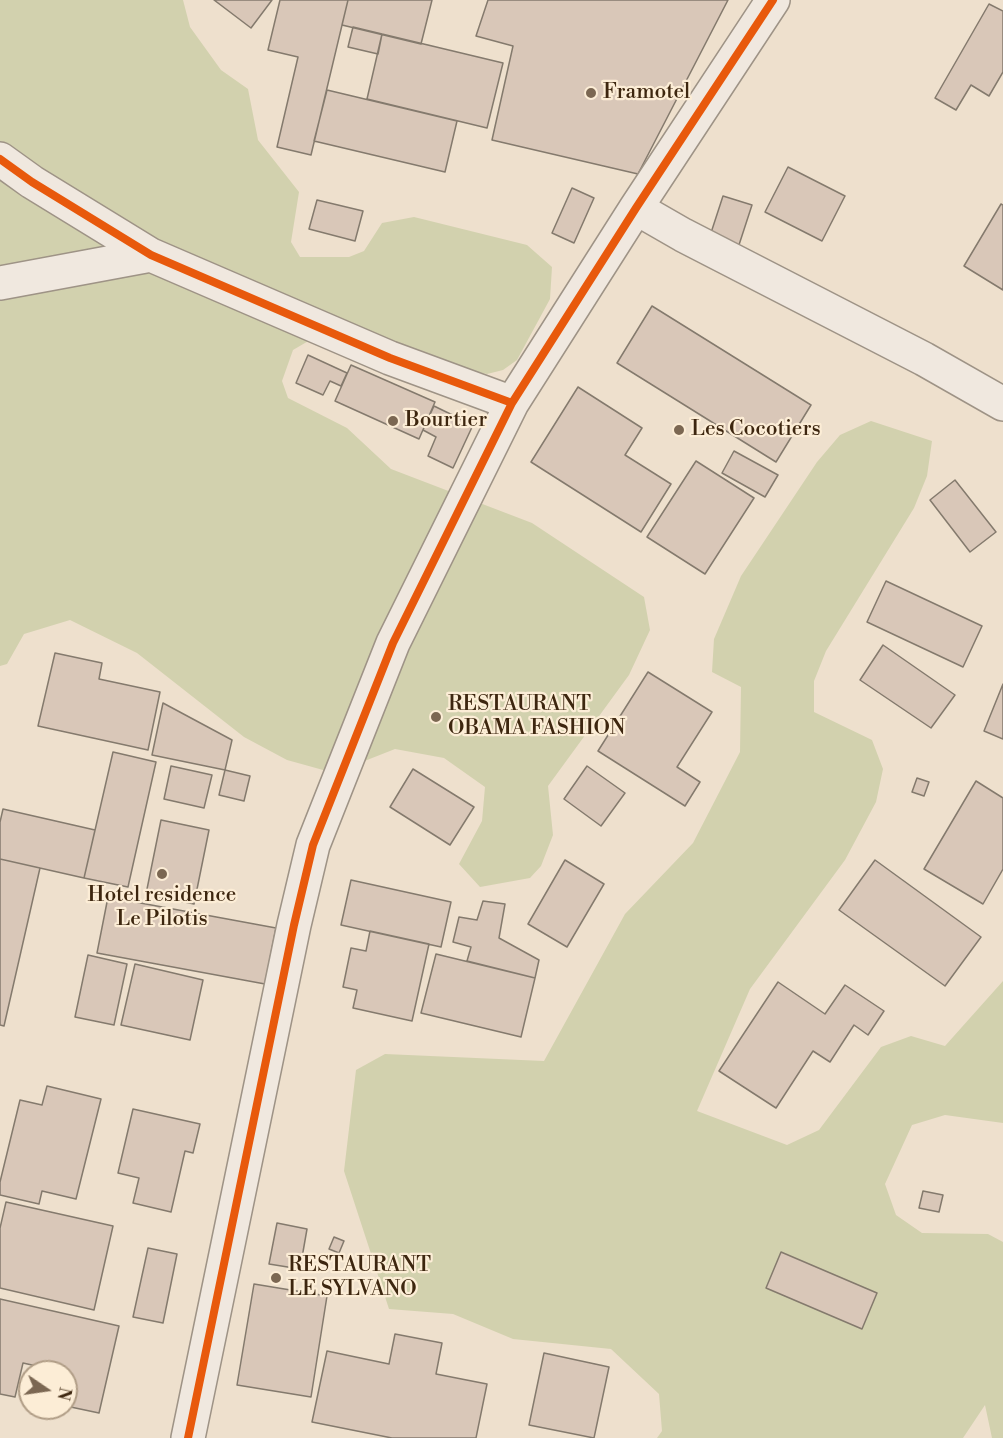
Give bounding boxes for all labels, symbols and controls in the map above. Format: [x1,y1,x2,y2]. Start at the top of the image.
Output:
place label: Framotel [603,80,690,106]
marker: Framotel [584,86,598,100]
place label: Bourtier [405,408,487,434]
marker: Bourtier [386,414,400,428]
place label: Les Cocotiers [691,417,821,443]
marker: Les Cocotiers [672,423,686,437]
place label: RESTAURANT OBAMA FASHION [448,692,625,742]
marker: RESTAURANT OBAMA FASHION [429,710,443,724]
marker: Hotel residence Le Pilotis [155,867,169,881]
place label: Hotel residence Le Pilotis [88,883,236,933]
place label: RESTAURANT LE SYLVANO [288,1253,431,1303]
marker: RESTAURANT LE SYLVANO [269,1271,283,1285]
north arrow [18,1360,78,1420]
text: N [52,1385,75,1402]

